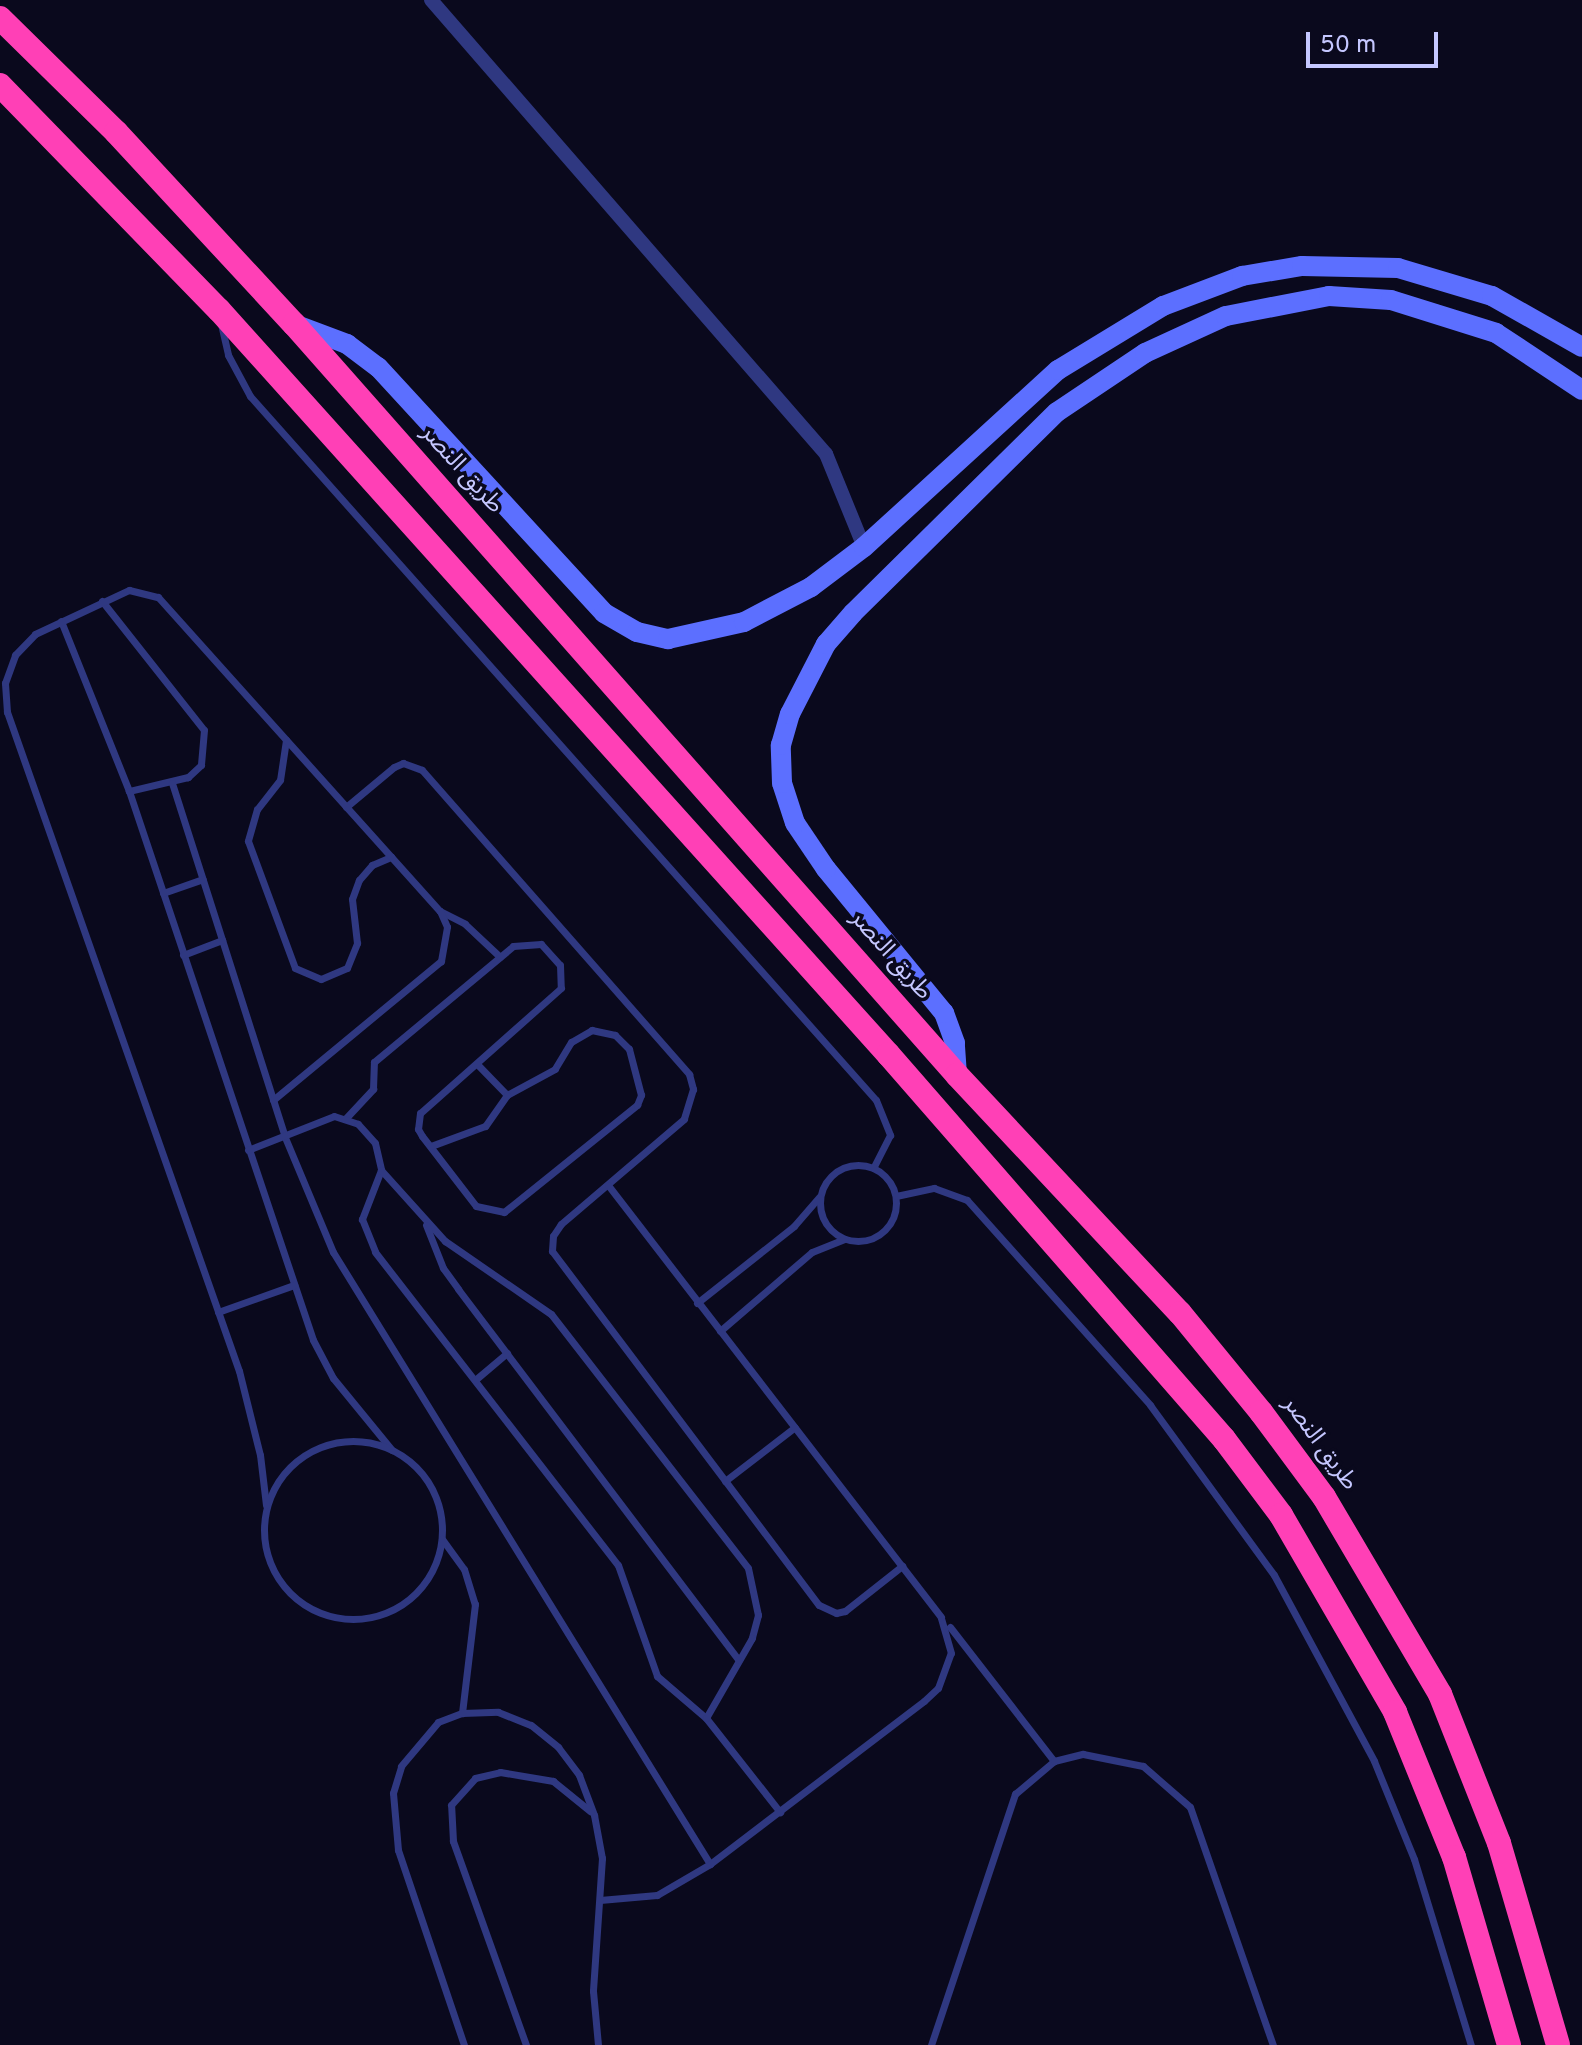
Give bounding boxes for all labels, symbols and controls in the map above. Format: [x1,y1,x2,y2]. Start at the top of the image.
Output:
scale bar [1310,16,1442,66]
text: 50 m [1320,31,1376,61]
street label: طريق النصر [414,420,508,520]
street label: طريق النصر [843,905,937,1007]
street label: طريق النصر [1275,1391,1363,1497]

